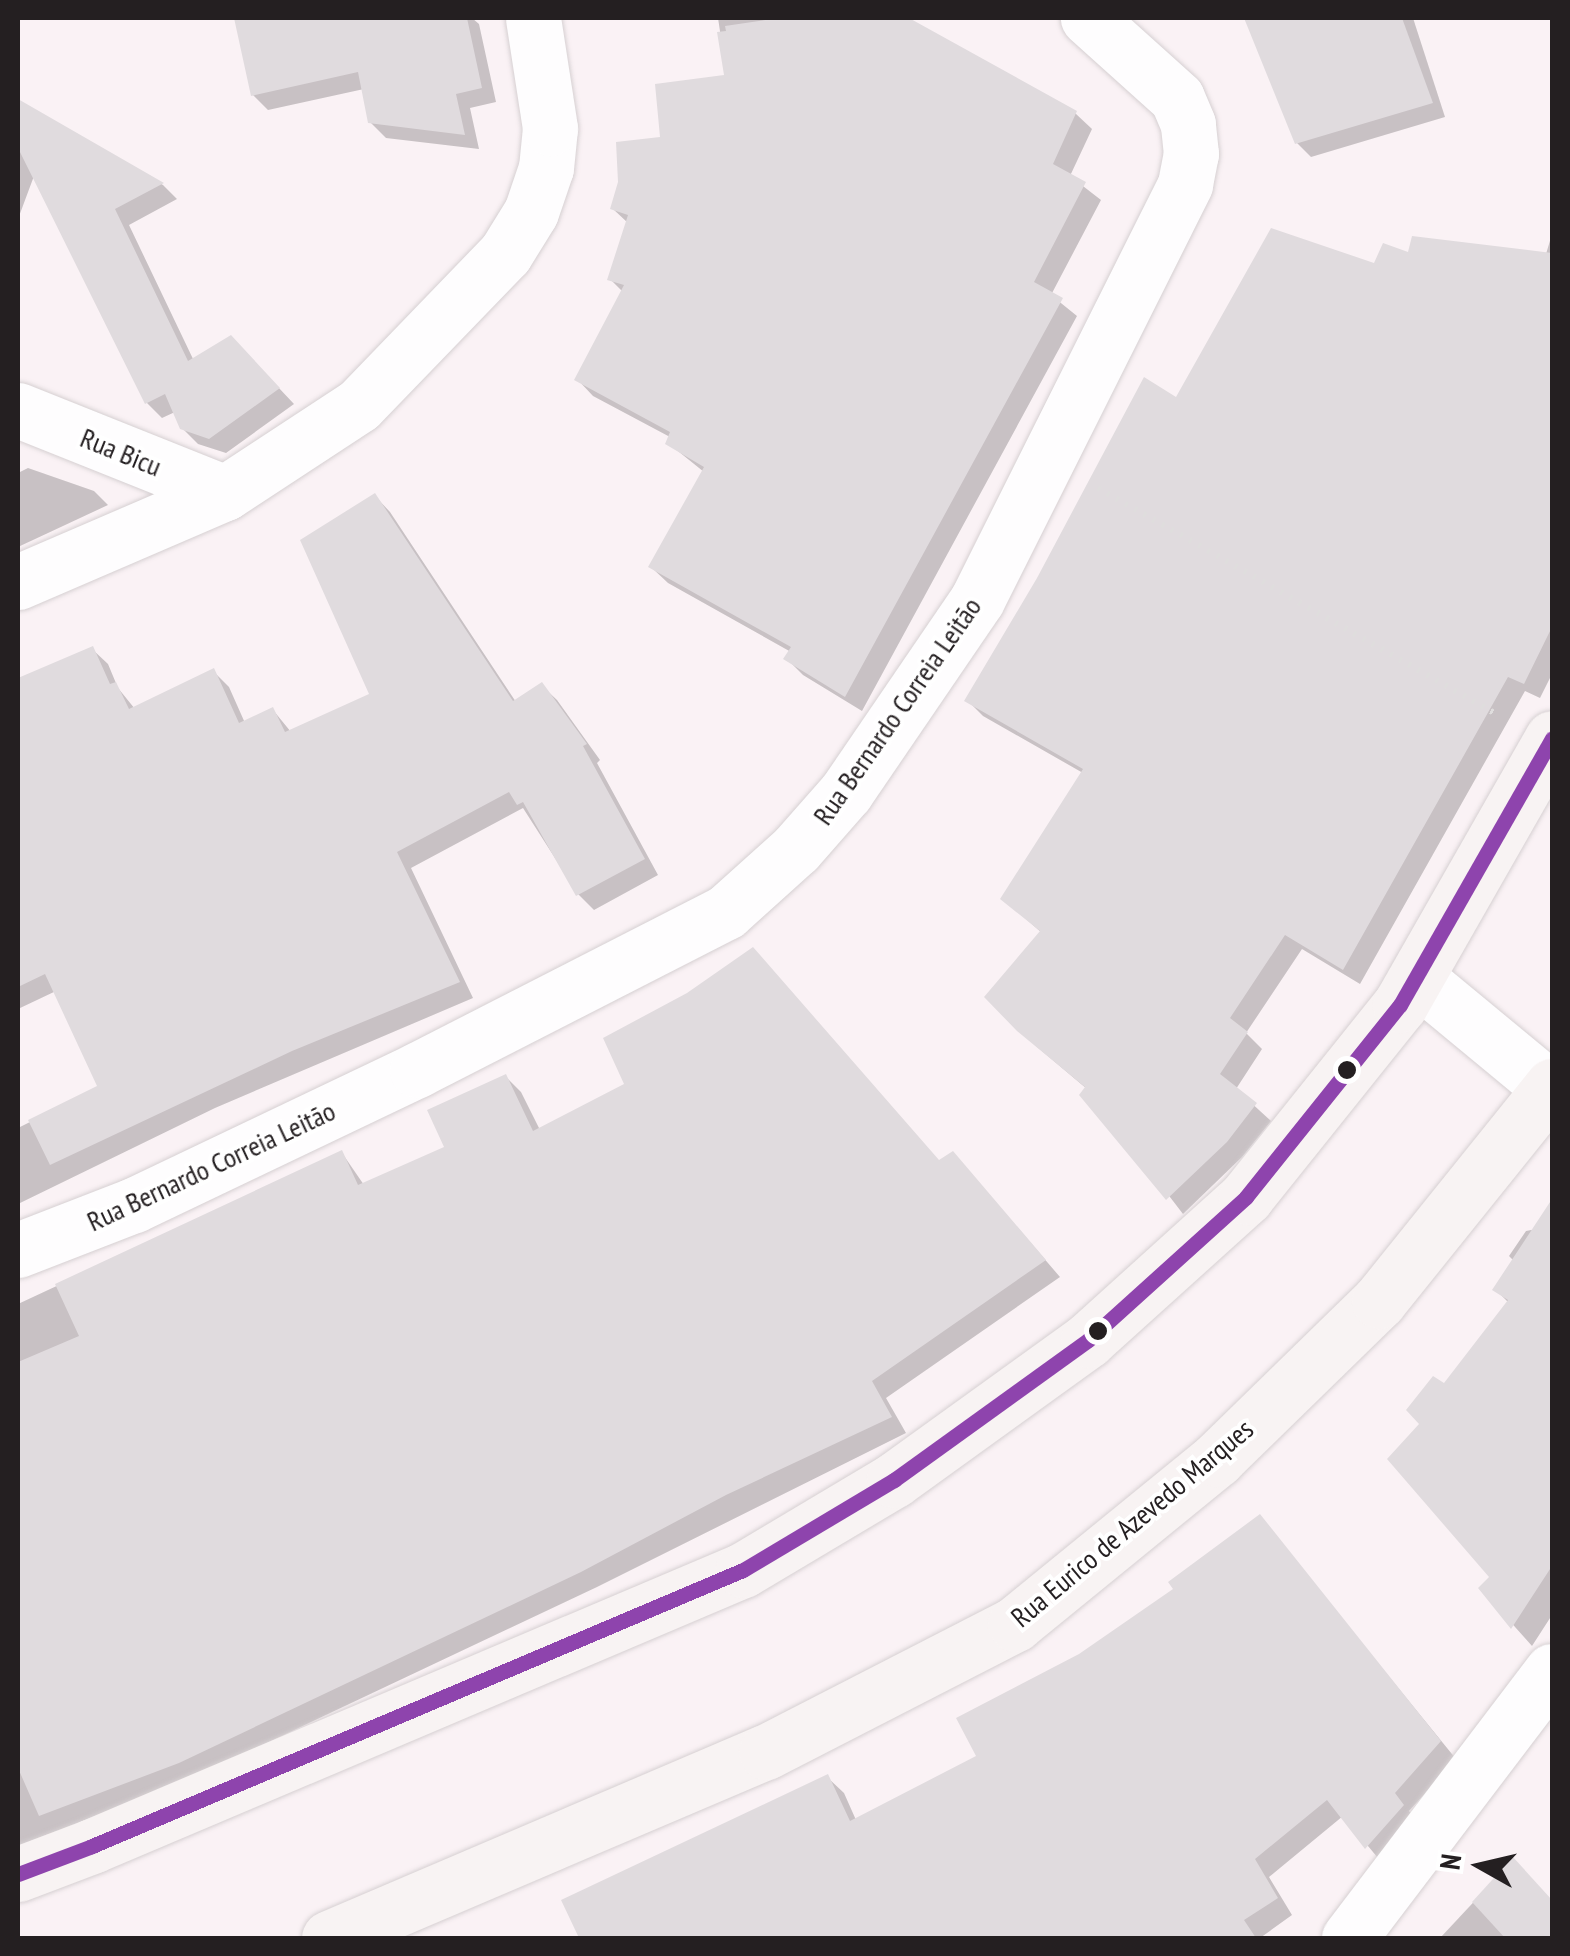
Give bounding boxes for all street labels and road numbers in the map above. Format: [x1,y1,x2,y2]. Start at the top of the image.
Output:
street label: Rua Bicu [76,421,166,483]
street label: Rua Bernardo Correia Leitão [806,591,988,831]
street label: Rua Bernardo Correia Leitão [82,1094,340,1238]
street label: Rua Eurico de Azevedo Marques [1004,1412,1260,1634]

